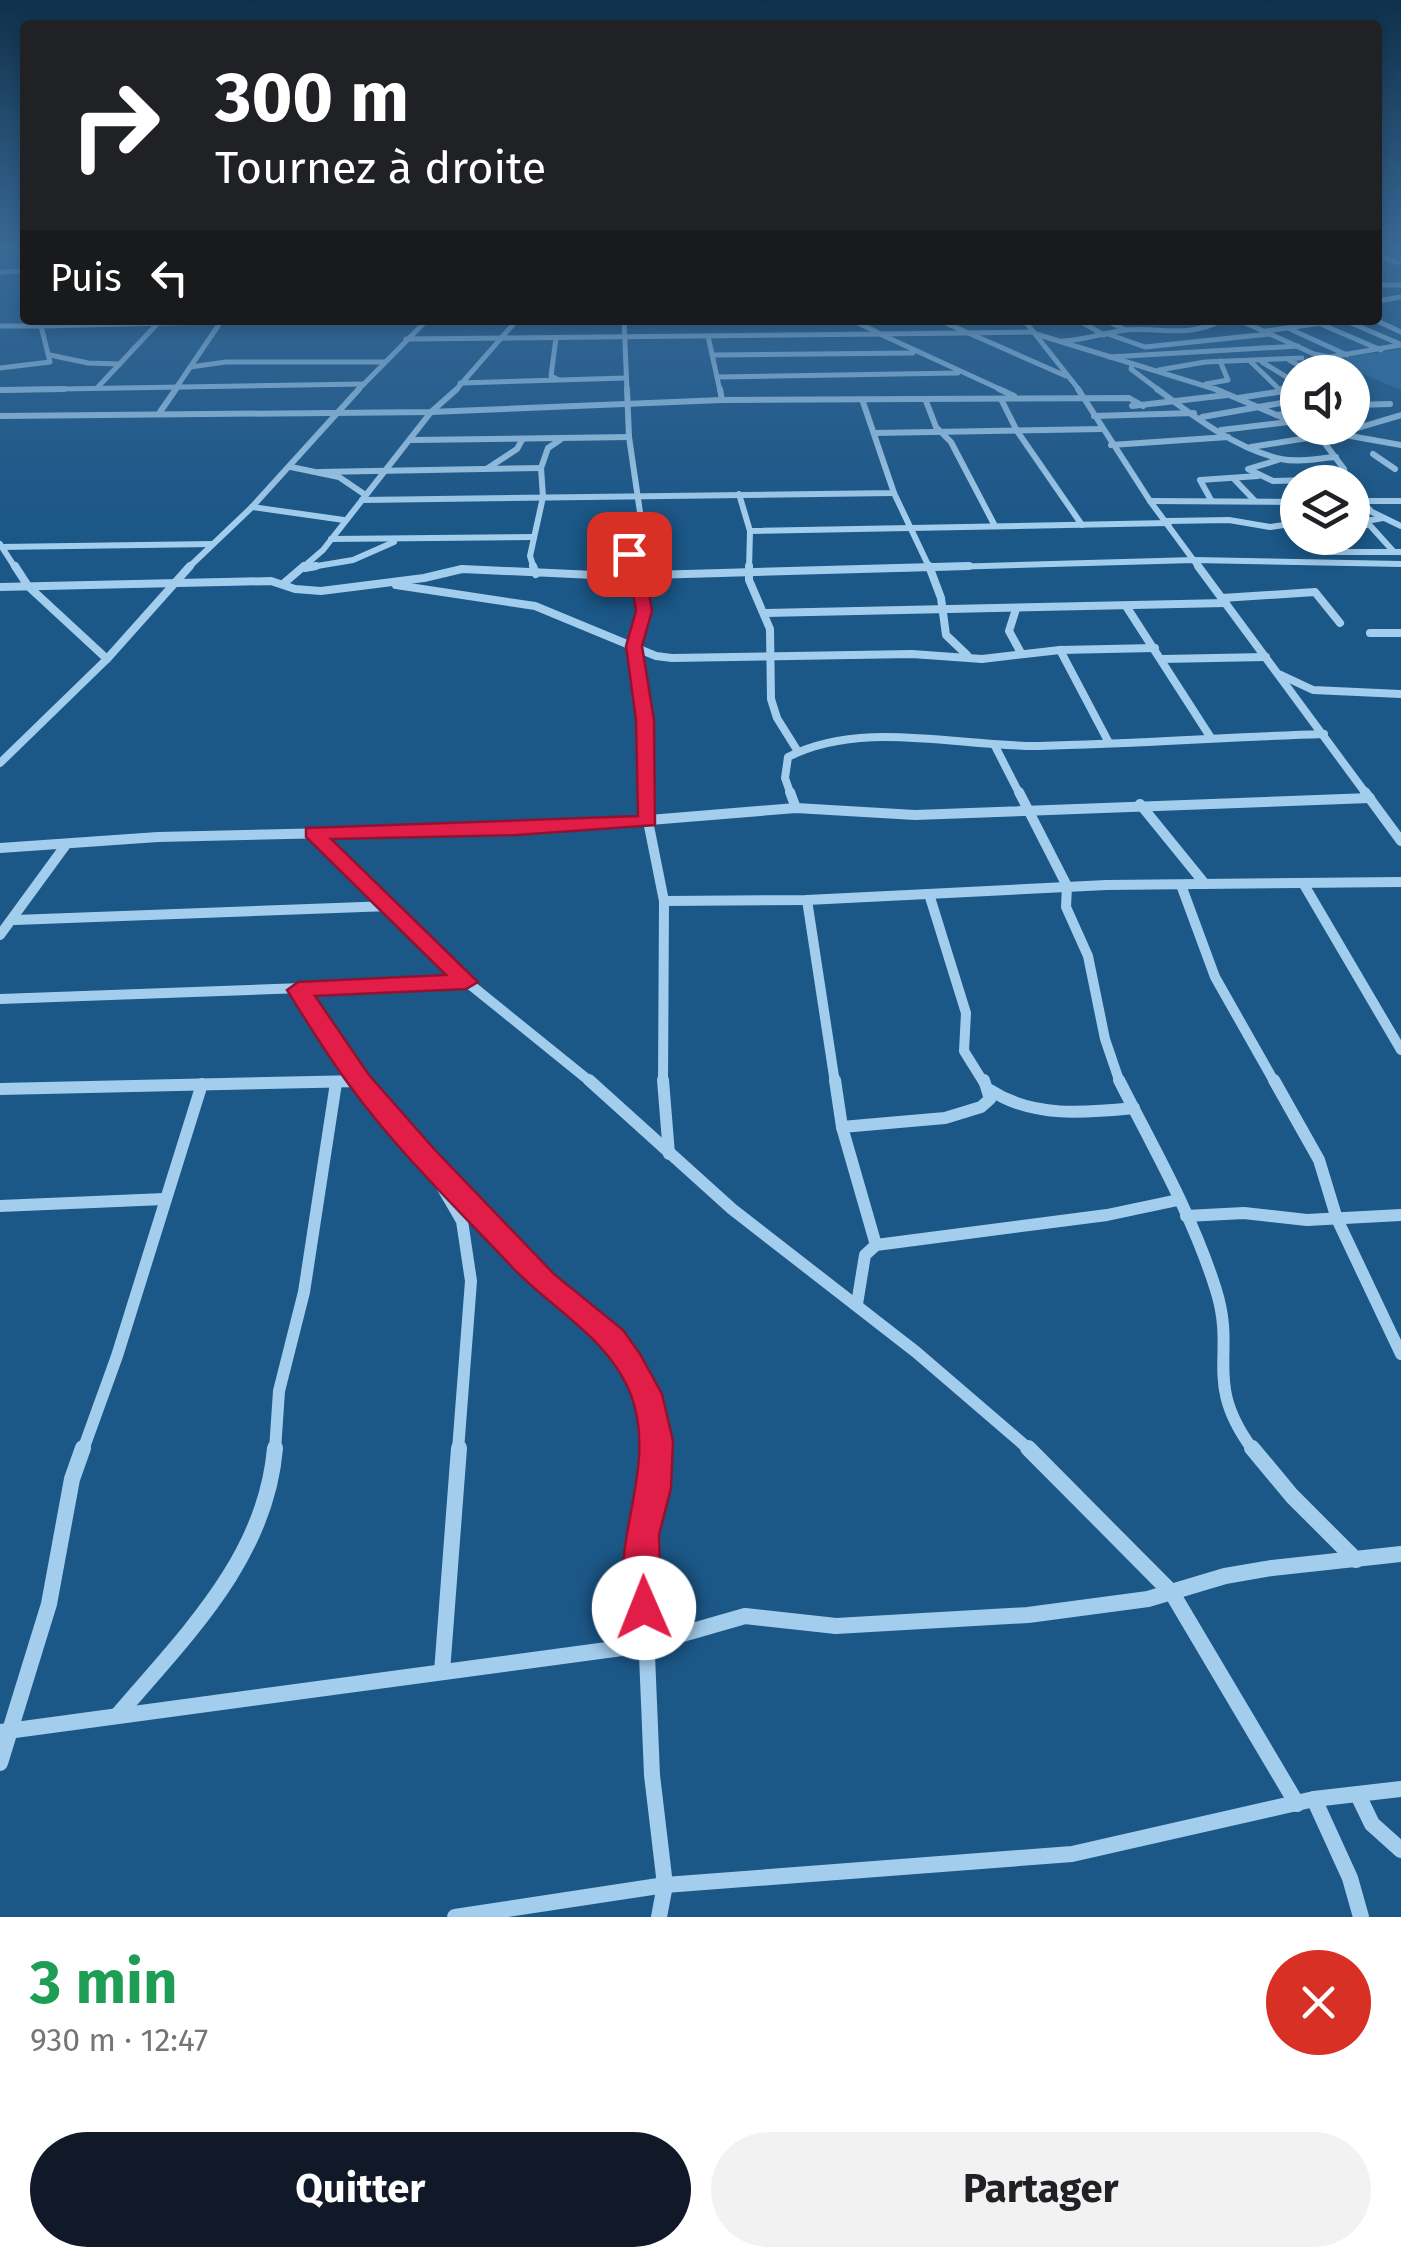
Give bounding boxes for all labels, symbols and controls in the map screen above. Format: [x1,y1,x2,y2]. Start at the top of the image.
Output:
text: 300 m [215,56,409,140]
icon: right [50,60,180,190]
text: Tournez à droite [215,141,546,195]
icon: left [142,250,197,305]
text: Puis [50,255,122,301]
map controls [1280,355,1370,555]
button: sound [1280,355,1370,445]
button: layers [1280,465,1370,555]
pin [587,512,672,597]
icon: arrive [602,527,657,582]
position arrow [592,1556,696,1660]
text: 3 min [30,1947,178,2019]
button: close [1266,1950,1371,2055]
text: 930 m · 12:47 [30,2021,208,2059]
button: Quitter [30,2132,691,2247]
button: Partager [711,2132,1371,2247]

